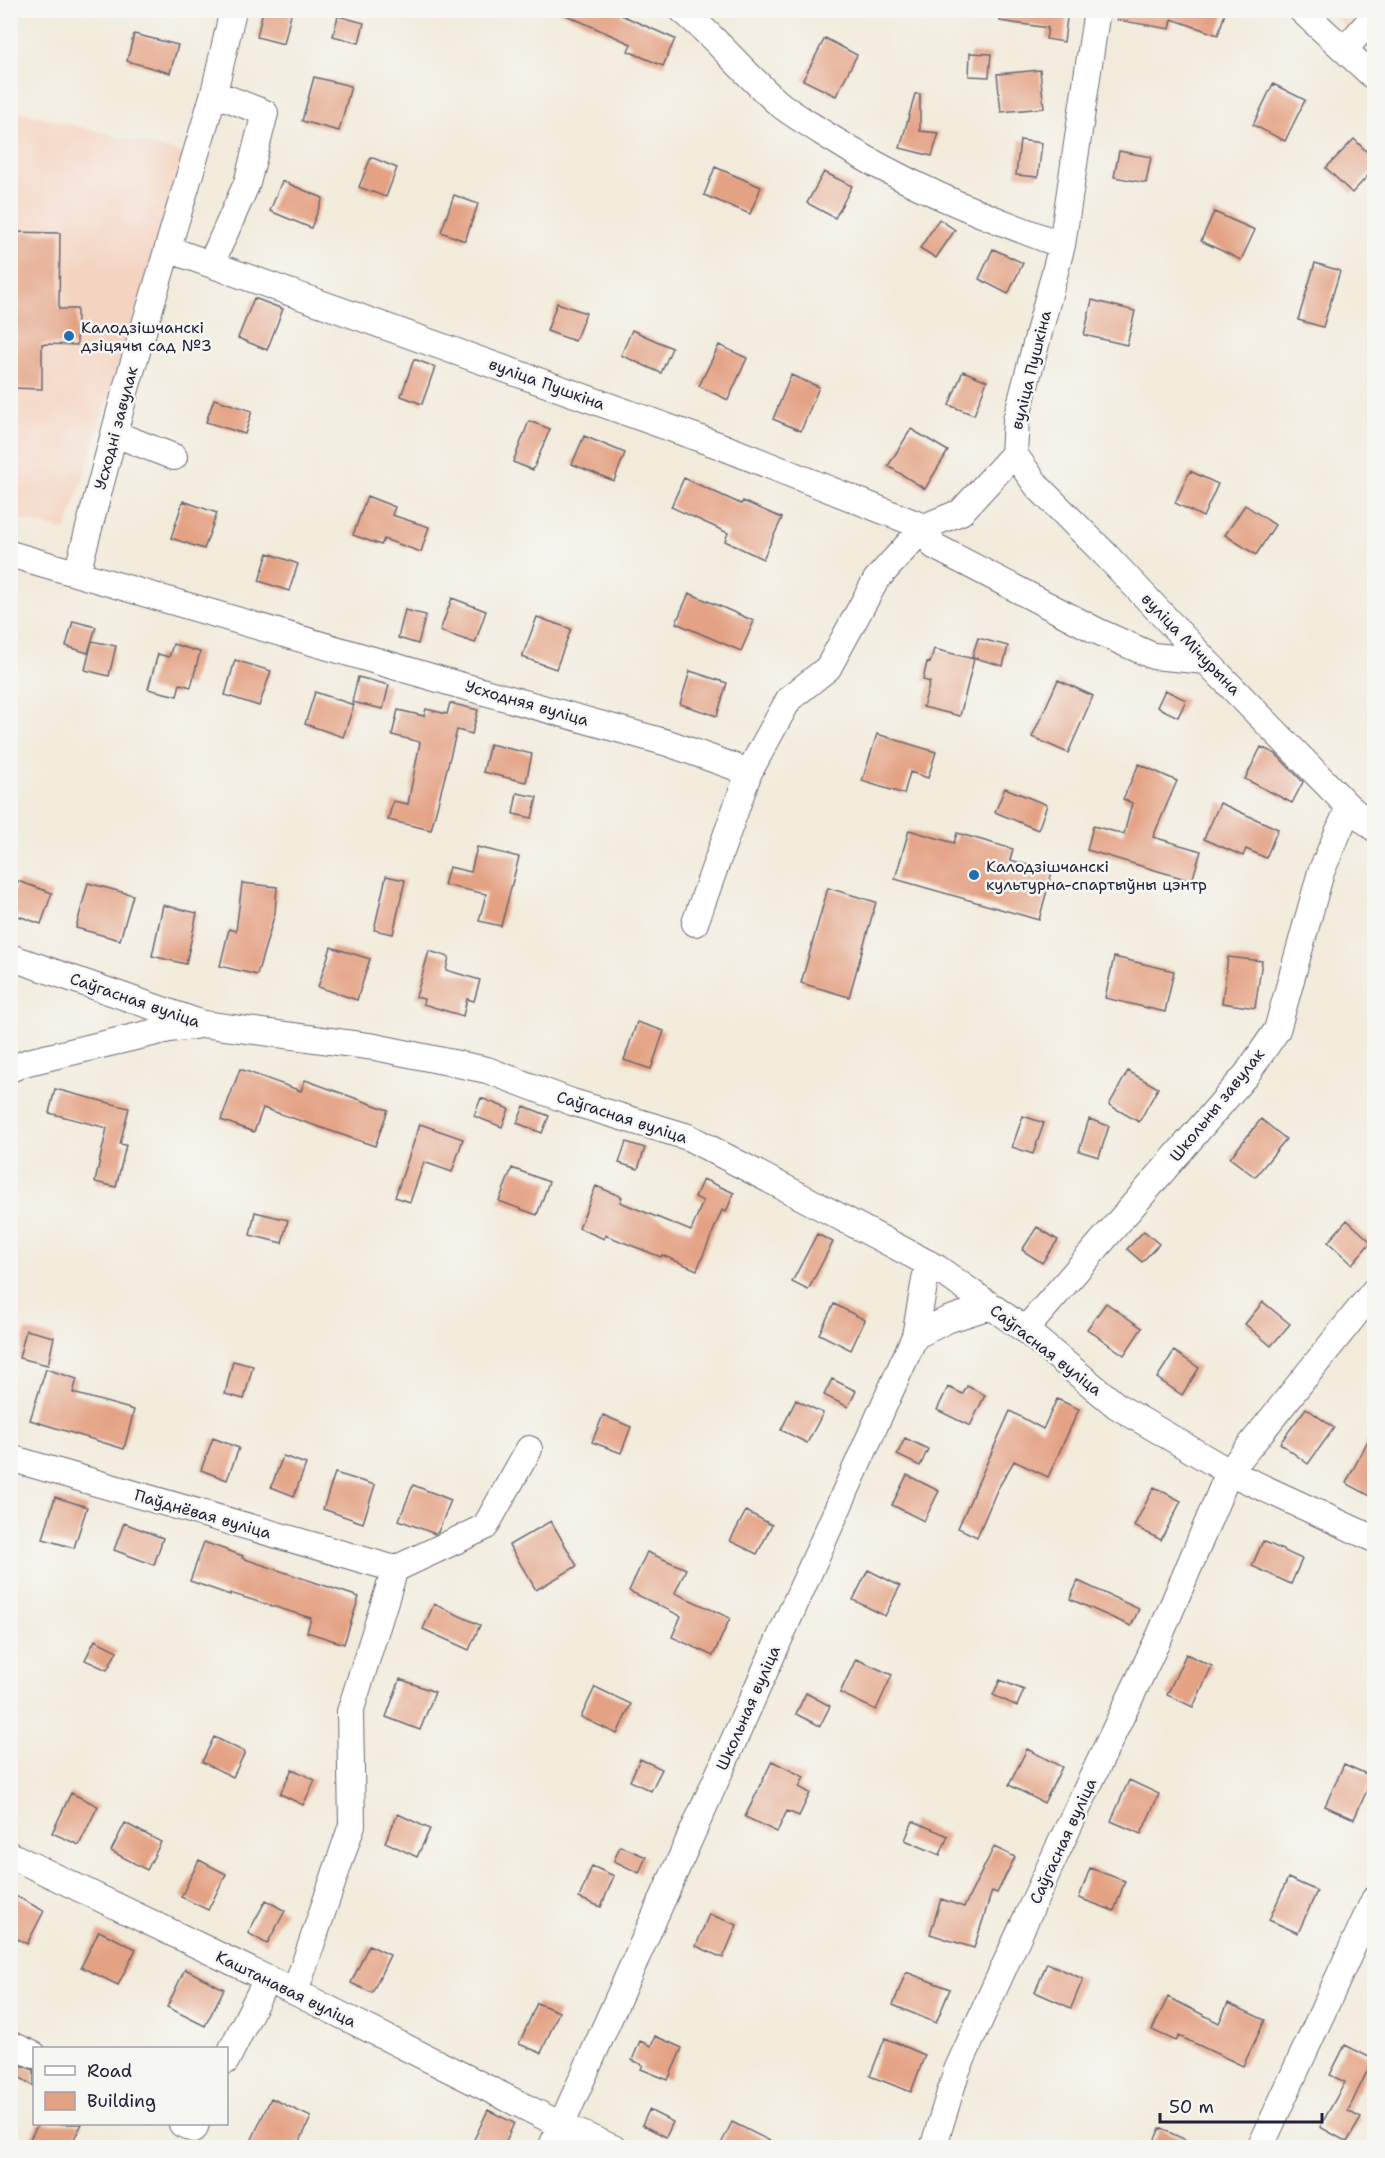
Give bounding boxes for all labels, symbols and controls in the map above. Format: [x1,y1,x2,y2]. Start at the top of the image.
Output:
street label: вуліца Пушкіна [1006,308,1056,432]
place label: Калодзішчанскі дзіцячы сад №3 [81,317,212,356]
marker: Калодзішчанскі дзіцячы сад №3 [62,329,76,343]
street label: вуліца Пушкіна [486,353,608,415]
street label: Усходні завулак [89,363,143,492]
street label: вуліца Мічурына [1137,588,1245,700]
street label: Усходняя вуліца [463,675,591,731]
place label: Калодзішчанскі культурна-спартыўны цэнтр [986,856,1207,895]
marker: Калодзішчанскі культурна-спартыўны цэнтр [967,868,981,882]
street label: Саўгасная вуліца [67,968,203,1032]
street label: Школьны завулак [1165,1044,1269,1166]
street label: Саўгасная вуліца [554,1086,690,1148]
street label: Саўгасная вуліца [986,1300,1106,1400]
street label: Паўднёвая вуліца [132,1484,274,1544]
street label: Школьная вуліца [711,1642,785,1774]
street label: Саўгасная вуліца [1025,1775,1101,1907]
street label: Каштанавая вуліца [212,1946,360,2032]
legend [33,2047,228,2125]
text: Road [87,2059,132,2083]
scale bar [1160,2086,1322,2124]
text: Building [87,2089,156,2113]
text: 50 m [1169,2095,1214,2119]

